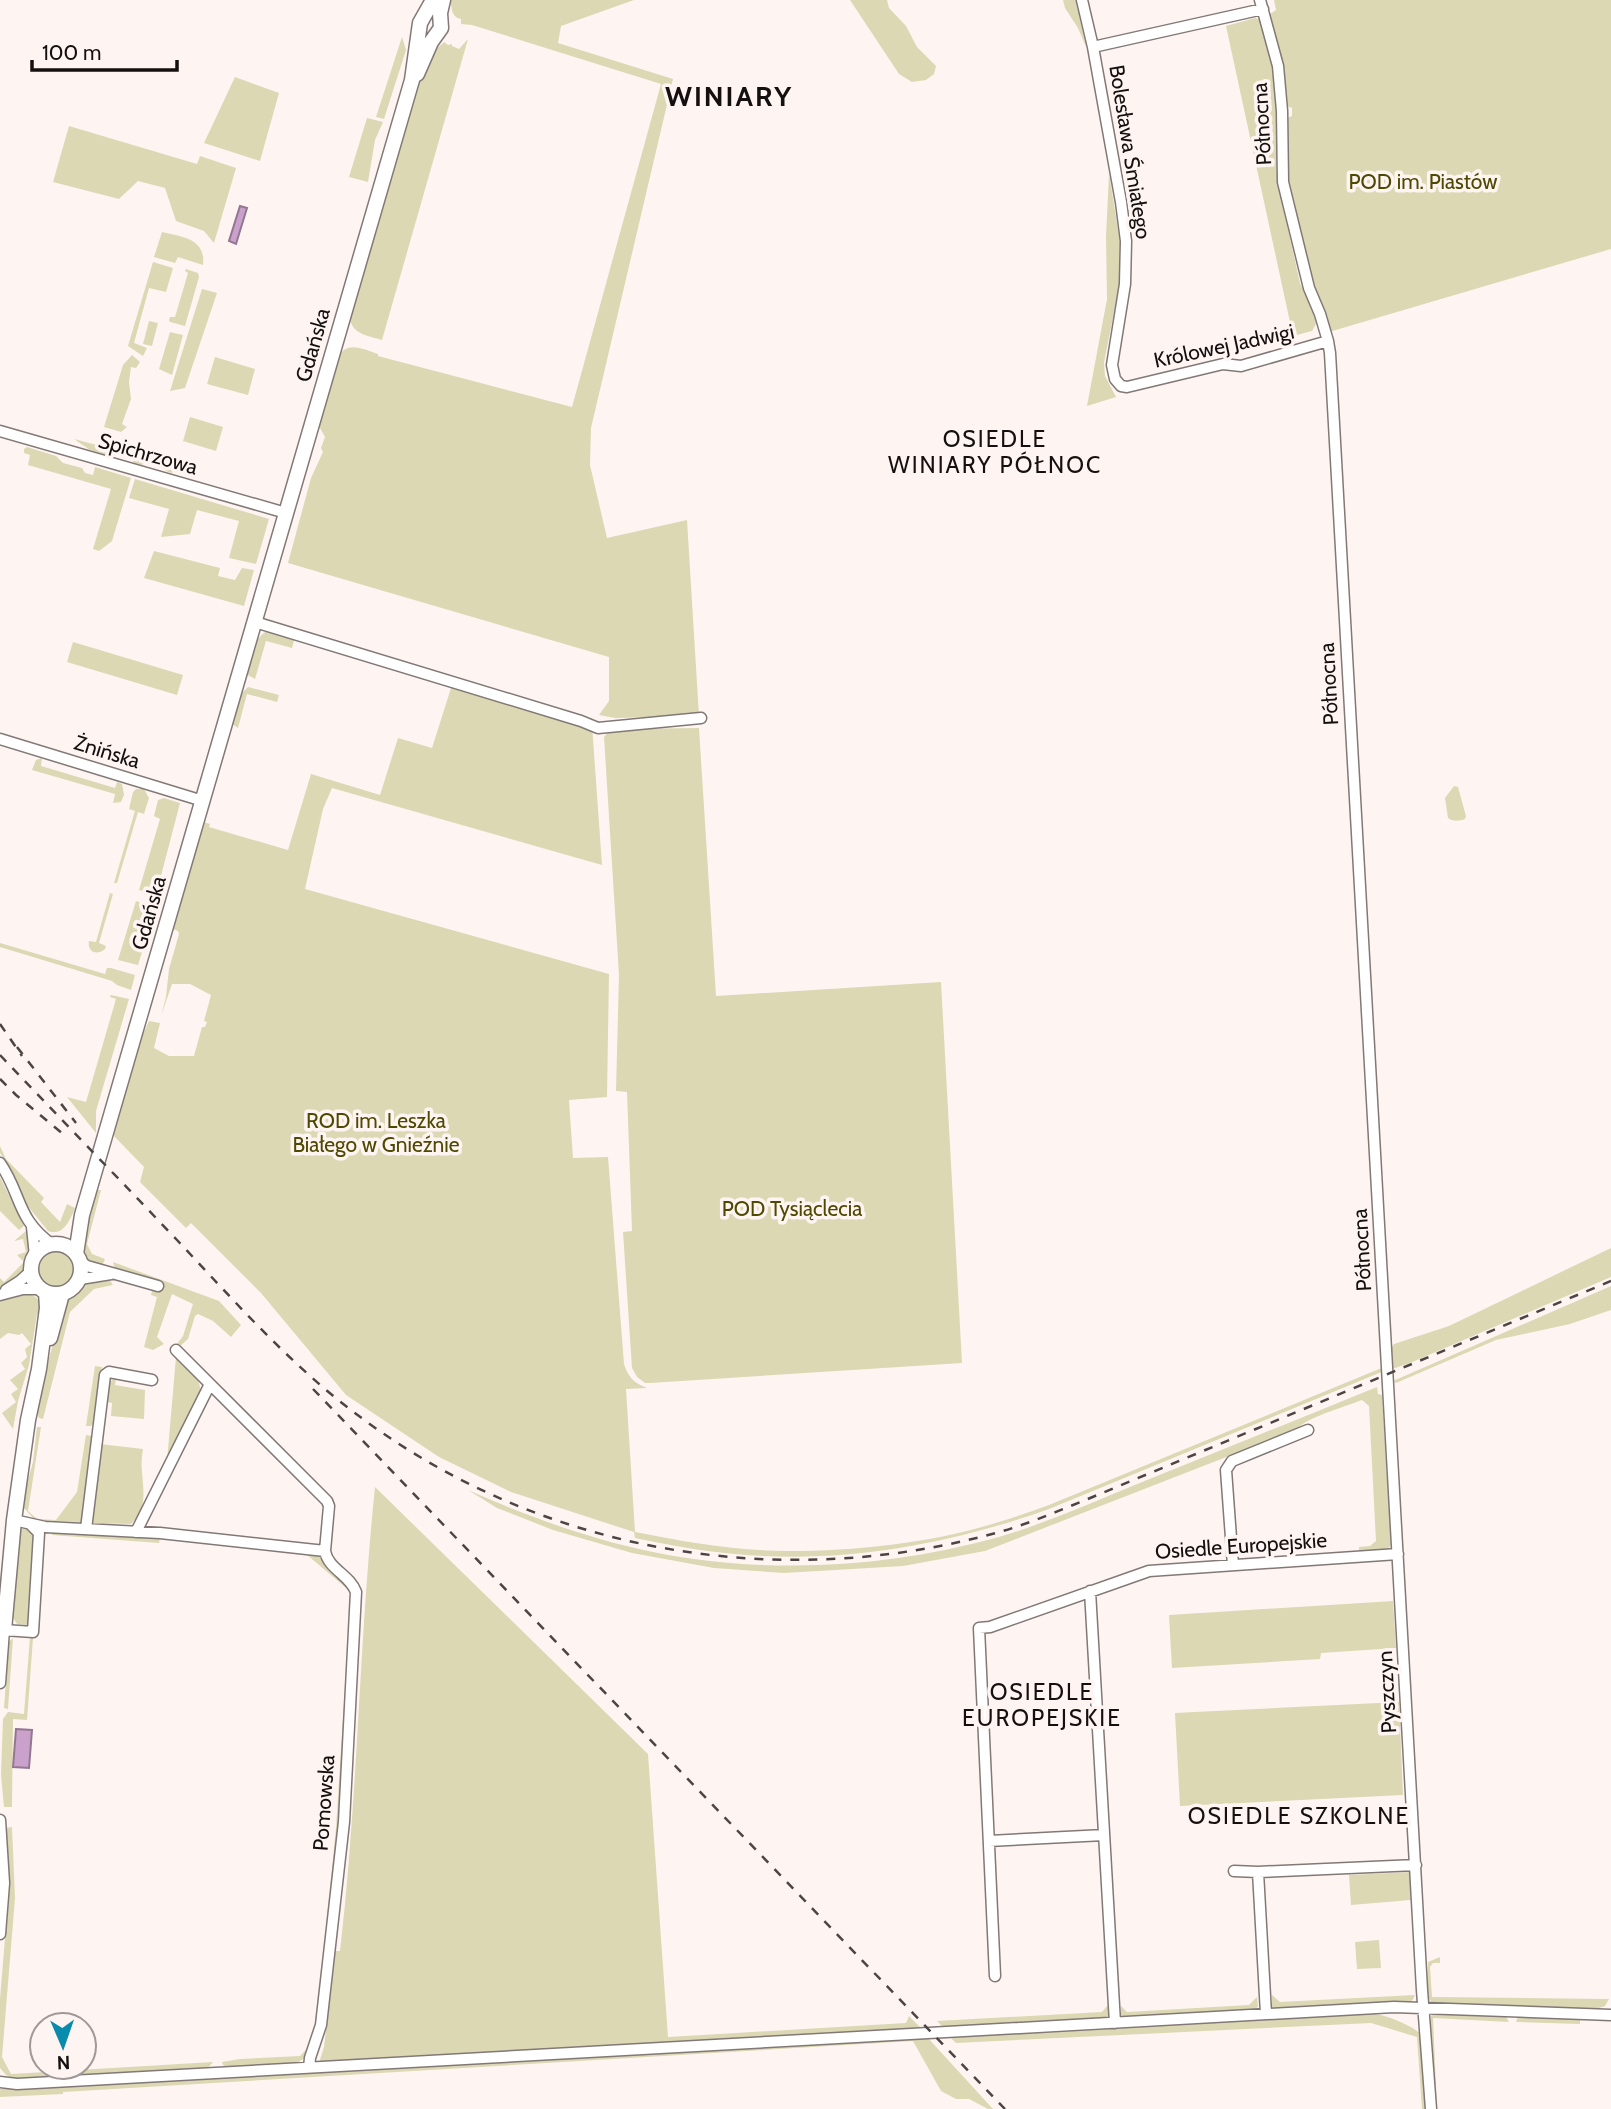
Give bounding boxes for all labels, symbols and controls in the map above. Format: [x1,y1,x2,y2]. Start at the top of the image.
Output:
scale bar [32,28,177,72]
text: 100 m [42,40,101,65]
street label: Bolesława Śmiałego [1104,63,1157,241]
district label: WINIARY [665,79,793,113]
street label: Północna [1247,82,1276,166]
park label: POD im. Piastów [1349,169,1497,194]
street label: Gdańska [290,305,335,385]
street label: Królowej Jadwigi [1151,318,1297,374]
district label: OSIEDLE WINIARY PÓŁNOC [888,425,1102,479]
street label: Spichrzowa [96,427,201,480]
street label: Północna [1314,642,1343,726]
street label: Żnińska [71,730,143,773]
street label: Gdańska [126,873,171,953]
park label: ROD im. Leszka Białego w Gnieźnie [292,1108,460,1157]
park label: POD Tysiąclecia [722,1196,862,1221]
street label: Północna [1347,1208,1376,1292]
street label: Osiedle Europejskie [1154,1527,1328,1565]
street label: Pyszczyn [1372,1650,1401,1734]
district label: OSIEDLE EUROPEJSKIE [962,1678,1122,1732]
street label: Pomowska [308,1754,339,1852]
district label: OSIEDLE SZKOLNE [1188,1802,1410,1830]
north arrow [28,2011,98,2081]
text: N [56,2051,71,2074]

